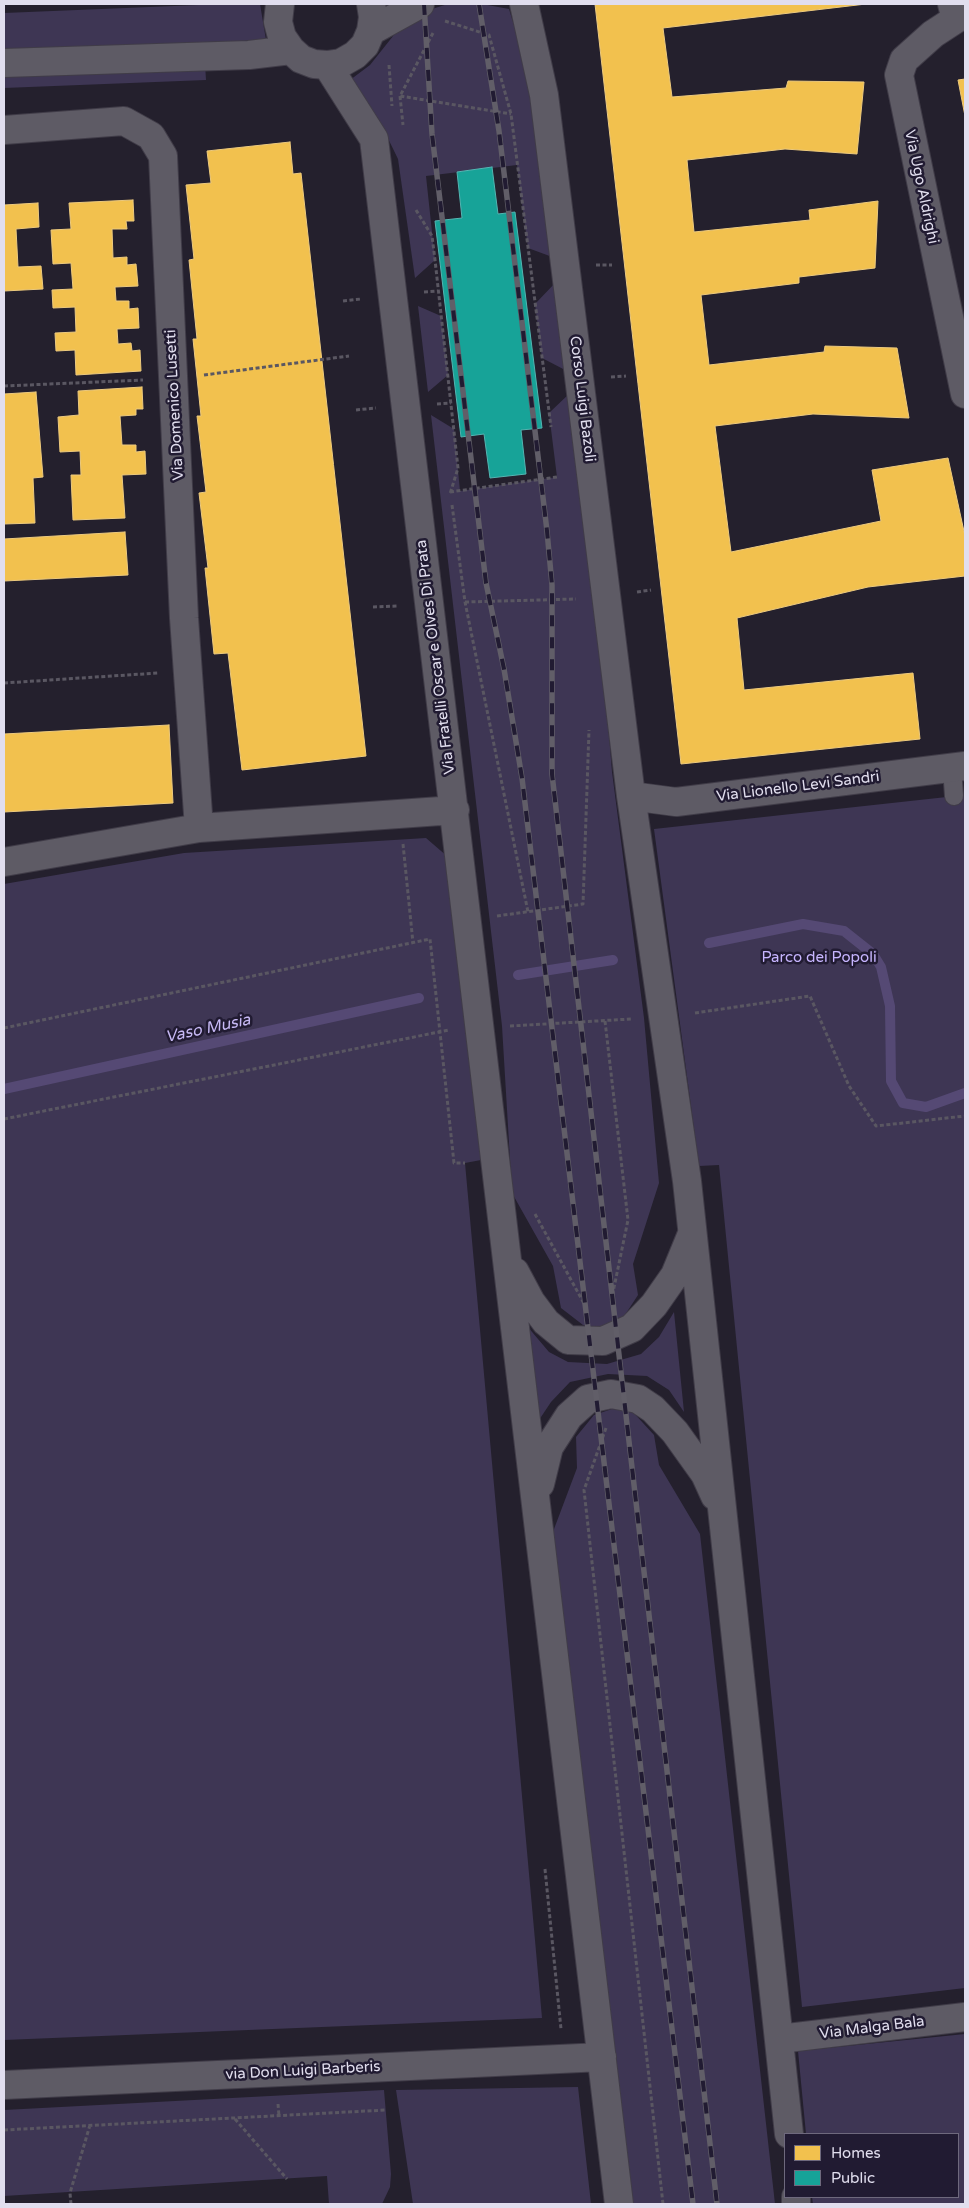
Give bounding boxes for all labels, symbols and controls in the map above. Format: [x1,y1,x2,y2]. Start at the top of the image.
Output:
street label: Via Ugo Aldrighi [900,128,942,246]
street label: Via Domenico Lusetti [162,329,188,481]
street label: Corso Luigi Bazoli [565,335,599,463]
street label: Via Fratelli Oscar e Olves Di Prata [413,539,459,775]
street label: Via Lionello Levi Sandri [715,768,881,806]
park label: Parco dei Popoli [761,949,877,967]
water label: Vaso Musia [164,1011,252,1047]
street label: Via Malga Bala [818,2013,926,2043]
street label: via Don Luigi Barberis [225,2058,381,2084]
legend [784,2133,959,2198]
text: Homes [831,2144,881,2162]
text: Public [831,2169,875,2187]

